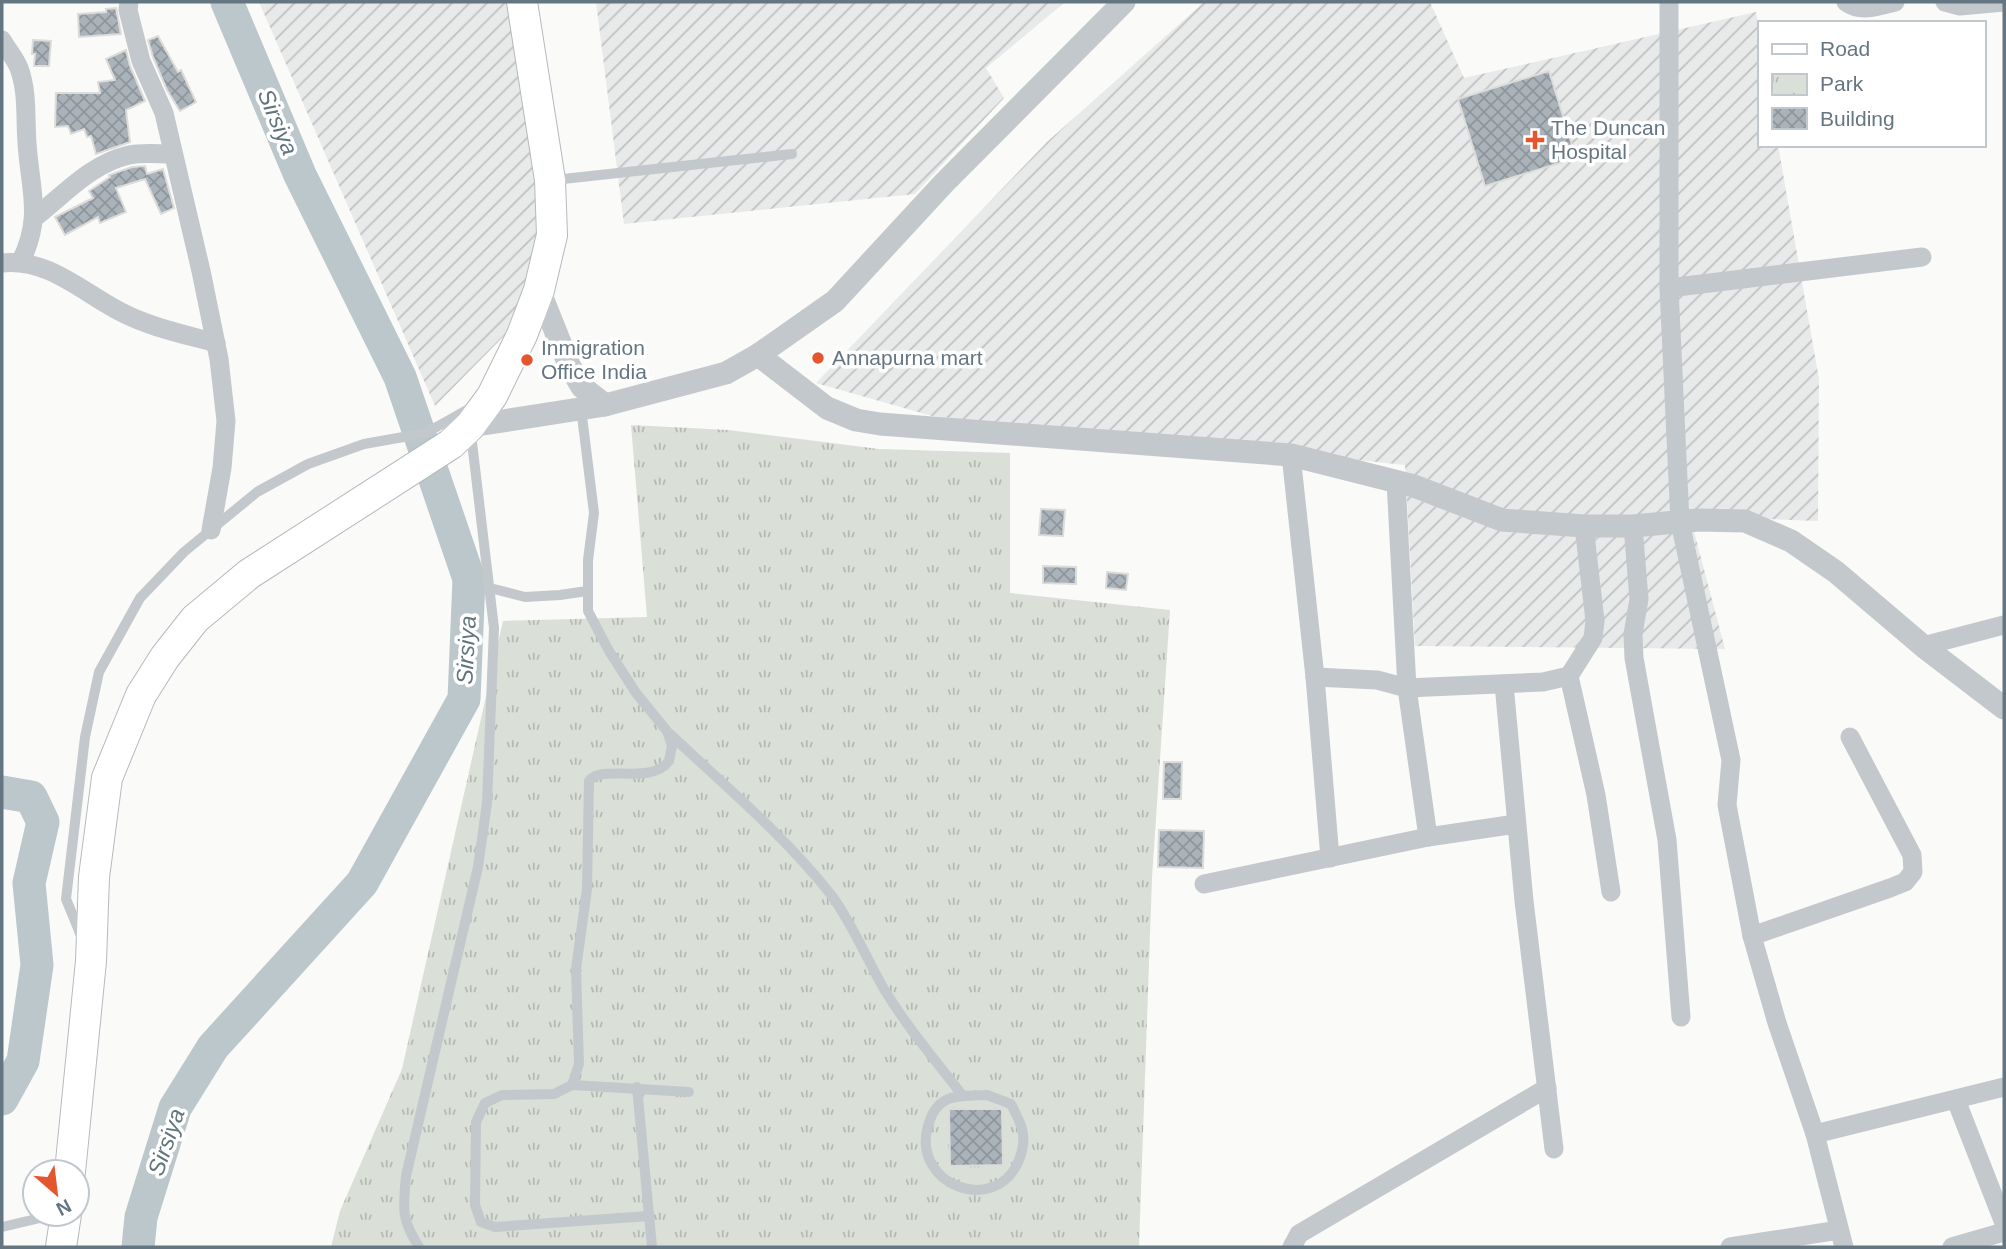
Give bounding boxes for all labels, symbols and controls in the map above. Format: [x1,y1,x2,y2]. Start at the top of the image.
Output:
legend [1758,21,1985,147]
text: Road [1820,37,1870,60]
text: Park [1820,72,1864,95]
water label: Sirsiya [253,85,303,159]
text: Building [1820,107,1895,130]
place label: The Duncan Hospital [1551,116,1665,163]
marker: The Duncan Hospital [1525,130,1545,150]
place label: Inmigration Office India [541,336,647,383]
place label: Annapurna mart [832,346,983,369]
marker: Annapurna mart [810,350,826,366]
marker: Inmigration Office India [519,352,535,368]
water label: Sirsiya [451,615,481,685]
water label: Sirsiya [142,1105,190,1179]
north arrow [21,1158,91,1228]
text: N [53,1195,75,1220]

